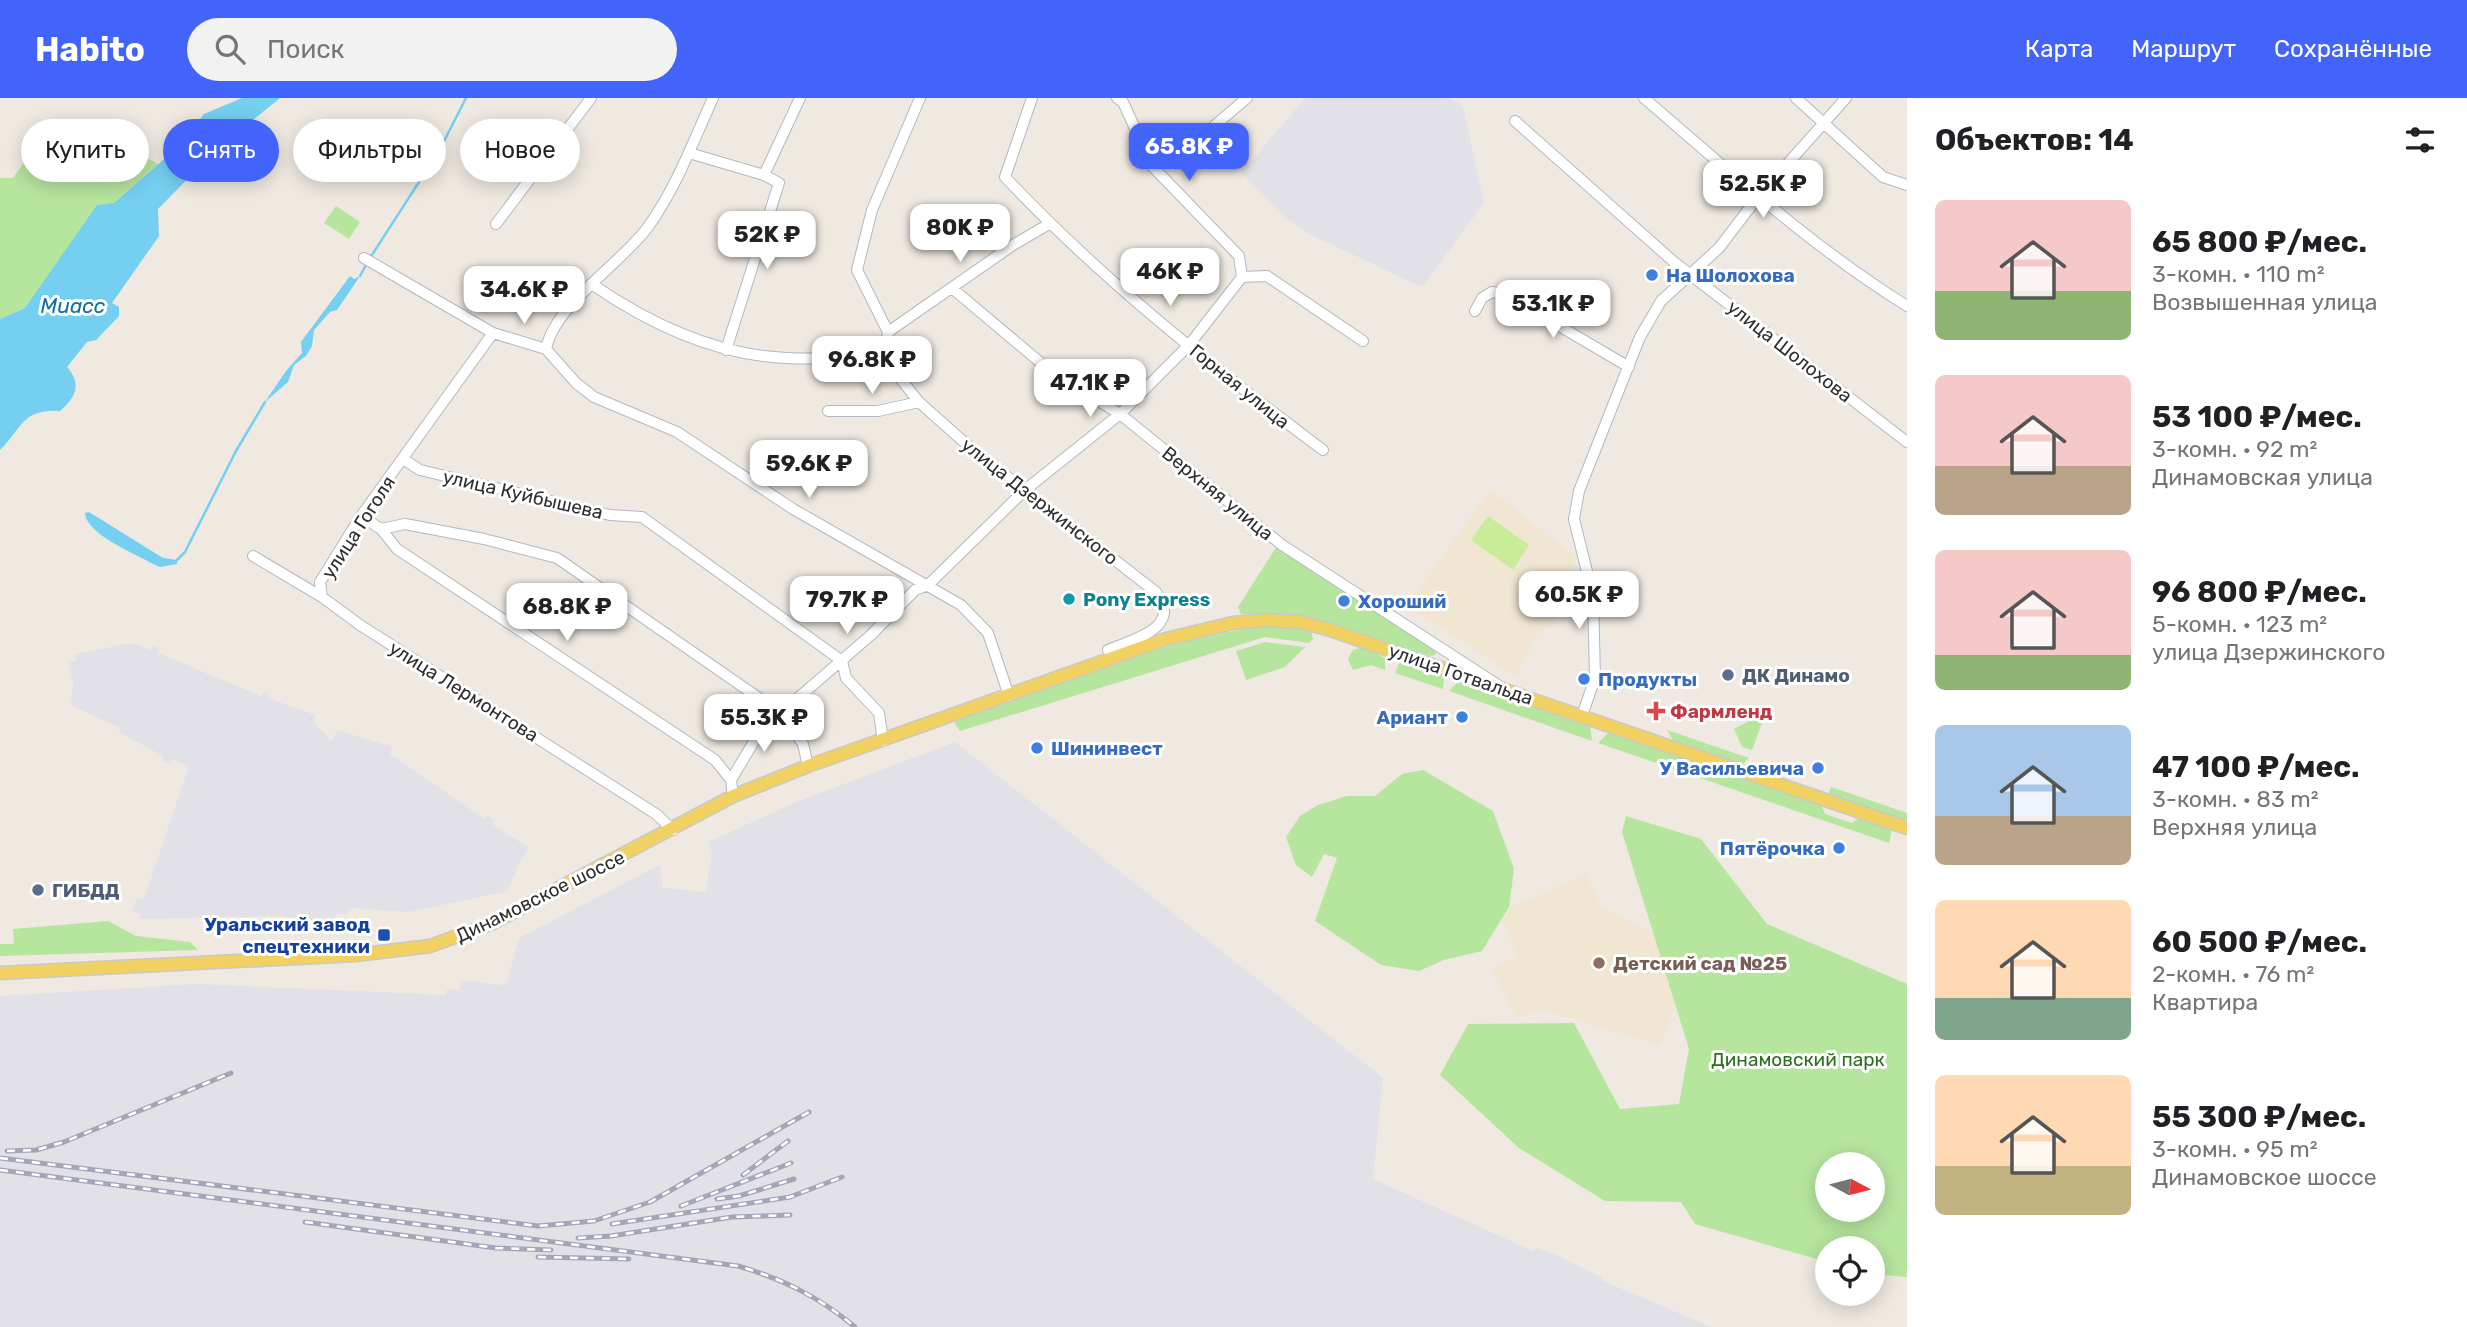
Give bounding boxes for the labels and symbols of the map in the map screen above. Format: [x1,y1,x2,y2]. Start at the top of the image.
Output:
pin: 65.8K ₽ [1124,123,1254,183]
pin: 52.5K ₽ [1698,160,1828,220]
pin: 80K ₽ [911,204,1009,264]
pin: 52K ₽ [718,212,816,271]
pin: 46K ₽ [1121,248,1219,308]
place label: На Шолохова [1666,264,1795,287]
pin: 34.6K ₽ [459,266,589,326]
marker: На Шолохова [1644,267,1660,283]
pin: 53.1K ₽ [1488,280,1618,340]
water label: Миасс [41,293,105,318]
street label: улица Шолохова [1723,295,1857,407]
pin: 96.8K ₽ [807,336,937,396]
street label: Горная улица [1185,339,1294,434]
pin: 47.1K ₽ [1025,360,1155,419]
street label: улица Дзержинского [957,433,1123,570]
pin: 59.6K ₽ [744,440,874,500]
street label: Верхняя улица [1157,442,1278,545]
street label: улица Куйбышева [441,465,605,524]
street label: улица Гоголя [317,472,400,583]
pin: 60.5K ₽ [1514,572,1644,631]
pin: 79.7K ₽ [782,576,912,636]
pin: 68.8K ₽ [502,584,632,643]
place label: Pony Express [1083,588,1210,611]
place label: Хороший [1358,590,1446,613]
marker: Pony Express [1061,591,1077,607]
marker: Хороший [1336,593,1352,609]
street label: улица Лермонтова [385,636,543,747]
street label: улица Готвальда [1386,639,1536,710]
place label: ДК Динамо [1742,664,1850,687]
marker: ДК Динамо [1720,667,1736,683]
place label: Продукты [1598,668,1697,691]
marker: Продукты [1576,671,1592,687]
pin: 55.3K ₽ [699,694,829,754]
place label: Фармленд [1670,700,1773,723]
marker: Фармленд [1648,703,1664,719]
place label: Ариант [1377,706,1449,729]
marker: Ариант [1454,709,1470,725]
place label: Шининвест [1051,737,1163,760]
marker: Шининвест [1029,740,1045,756]
place label: У Васильевича [1660,757,1804,780]
marker: У Васильевича [1810,760,1826,776]
place label: Пятёрочка [1720,837,1825,860]
marker: Пятёрочка [1831,840,1847,856]
street label: Динамовское шоссе [452,845,629,947]
place label: ГИБДД [52,879,120,902]
marker: ГИБДД [30,882,46,898]
place label: Уральский завод спецтехники [204,913,371,958]
marker: Уральский завод спецтехники [376,927,392,943]
place label: Детский сад №25 [1613,952,1787,975]
marker: Детский сад №25 [1591,955,1607,971]
park label: Динамовский парк [1711,1048,1885,1071]
north arrow [1815,1152,1885,1222]

